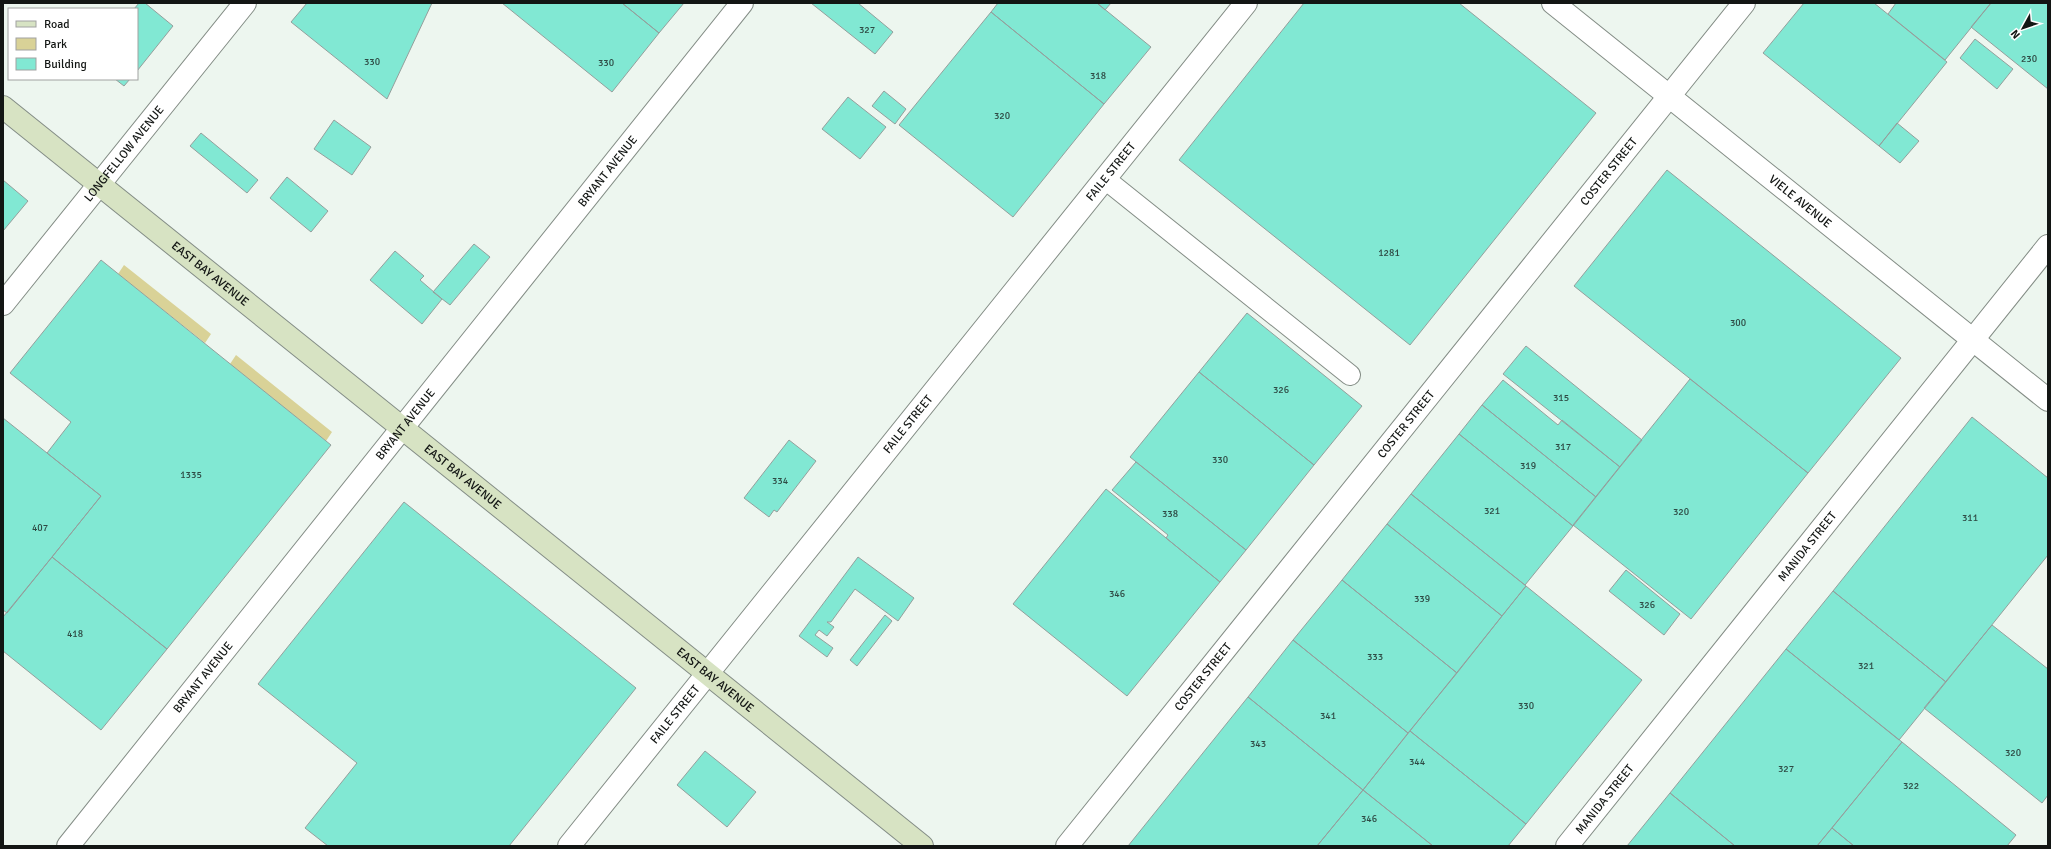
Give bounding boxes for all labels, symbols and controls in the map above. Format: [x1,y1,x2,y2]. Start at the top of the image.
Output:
legend [8,8,138,80]
north arrow [2003,8,2043,48]
text: Road [44,17,70,32]
house number: 327 [859,24,875,36]
text: N [2008,27,2023,41]
text: Park [44,37,67,52]
house number: 230 [2021,53,2037,65]
house number: 330 [364,56,380,68]
text: Building [44,57,87,72]
house number: 330 [598,57,614,69]
house number: 318 [1090,70,1106,82]
street label: LONGFELLOW AVENUE [81,103,168,205]
house number: 320 [994,110,1010,122]
street label: BRYANT AVENUE [575,133,641,210]
street label: COSTER STREET [1577,135,1641,209]
street label: FAILE STREET [1083,139,1139,204]
street label: VIELE AVENUE [1766,172,1835,232]
street label: EAST BAY AVENUE [168,238,252,310]
house number: 1281 [1378,247,1400,259]
house number: 300 [1730,317,1746,329]
house number: 326 [1273,384,1289,396]
street label: BRYANT AVENUE [373,386,439,463]
street label: COSTER STREET [1374,387,1438,462]
street label: FAILE STREET [880,392,936,457]
house number: 315 [1553,392,1569,404]
street label: EAST BAY AVENUE [421,441,504,513]
house number: 317 [1555,441,1571,453]
house number: 330 [1212,454,1228,466]
house number: 319 [1520,460,1536,472]
house number: 1335 [180,469,202,481]
house number: 334 [772,475,789,487]
house number: 321 [1484,505,1500,517]
house number: 320 [1673,506,1689,518]
house number: 338 [1162,508,1178,520]
street label: MANIDA STREET [1775,509,1840,585]
house number: 311 [1962,512,1978,524]
house number: 407 [32,522,48,534]
house number: 346 [1109,588,1125,600]
house number: 339 [1414,593,1430,605]
house number: 326 [1639,599,1655,611]
house number: 418 [67,628,83,640]
street label: BRYANT AVENUE [170,639,236,716]
street label: COSTER STREET [1171,640,1235,714]
street label: EAST BAY AVENUE [673,644,757,716]
house number: 333 [1367,651,1383,663]
house number: 321 [1858,660,1874,672]
street label: FAILE STREET [647,682,703,747]
house number: 330 [1518,700,1534,712]
house number: 341 [1320,710,1336,722]
house number: 343 [1250,738,1266,750]
house number: 320 [2005,747,2021,759]
house number: 344 [1409,756,1426,768]
street label: MANIDA STREET [1572,761,1638,837]
house number: 327 [1778,763,1794,775]
house number: 322 [1903,780,1919,792]
house number: 346 [1361,813,1377,825]

